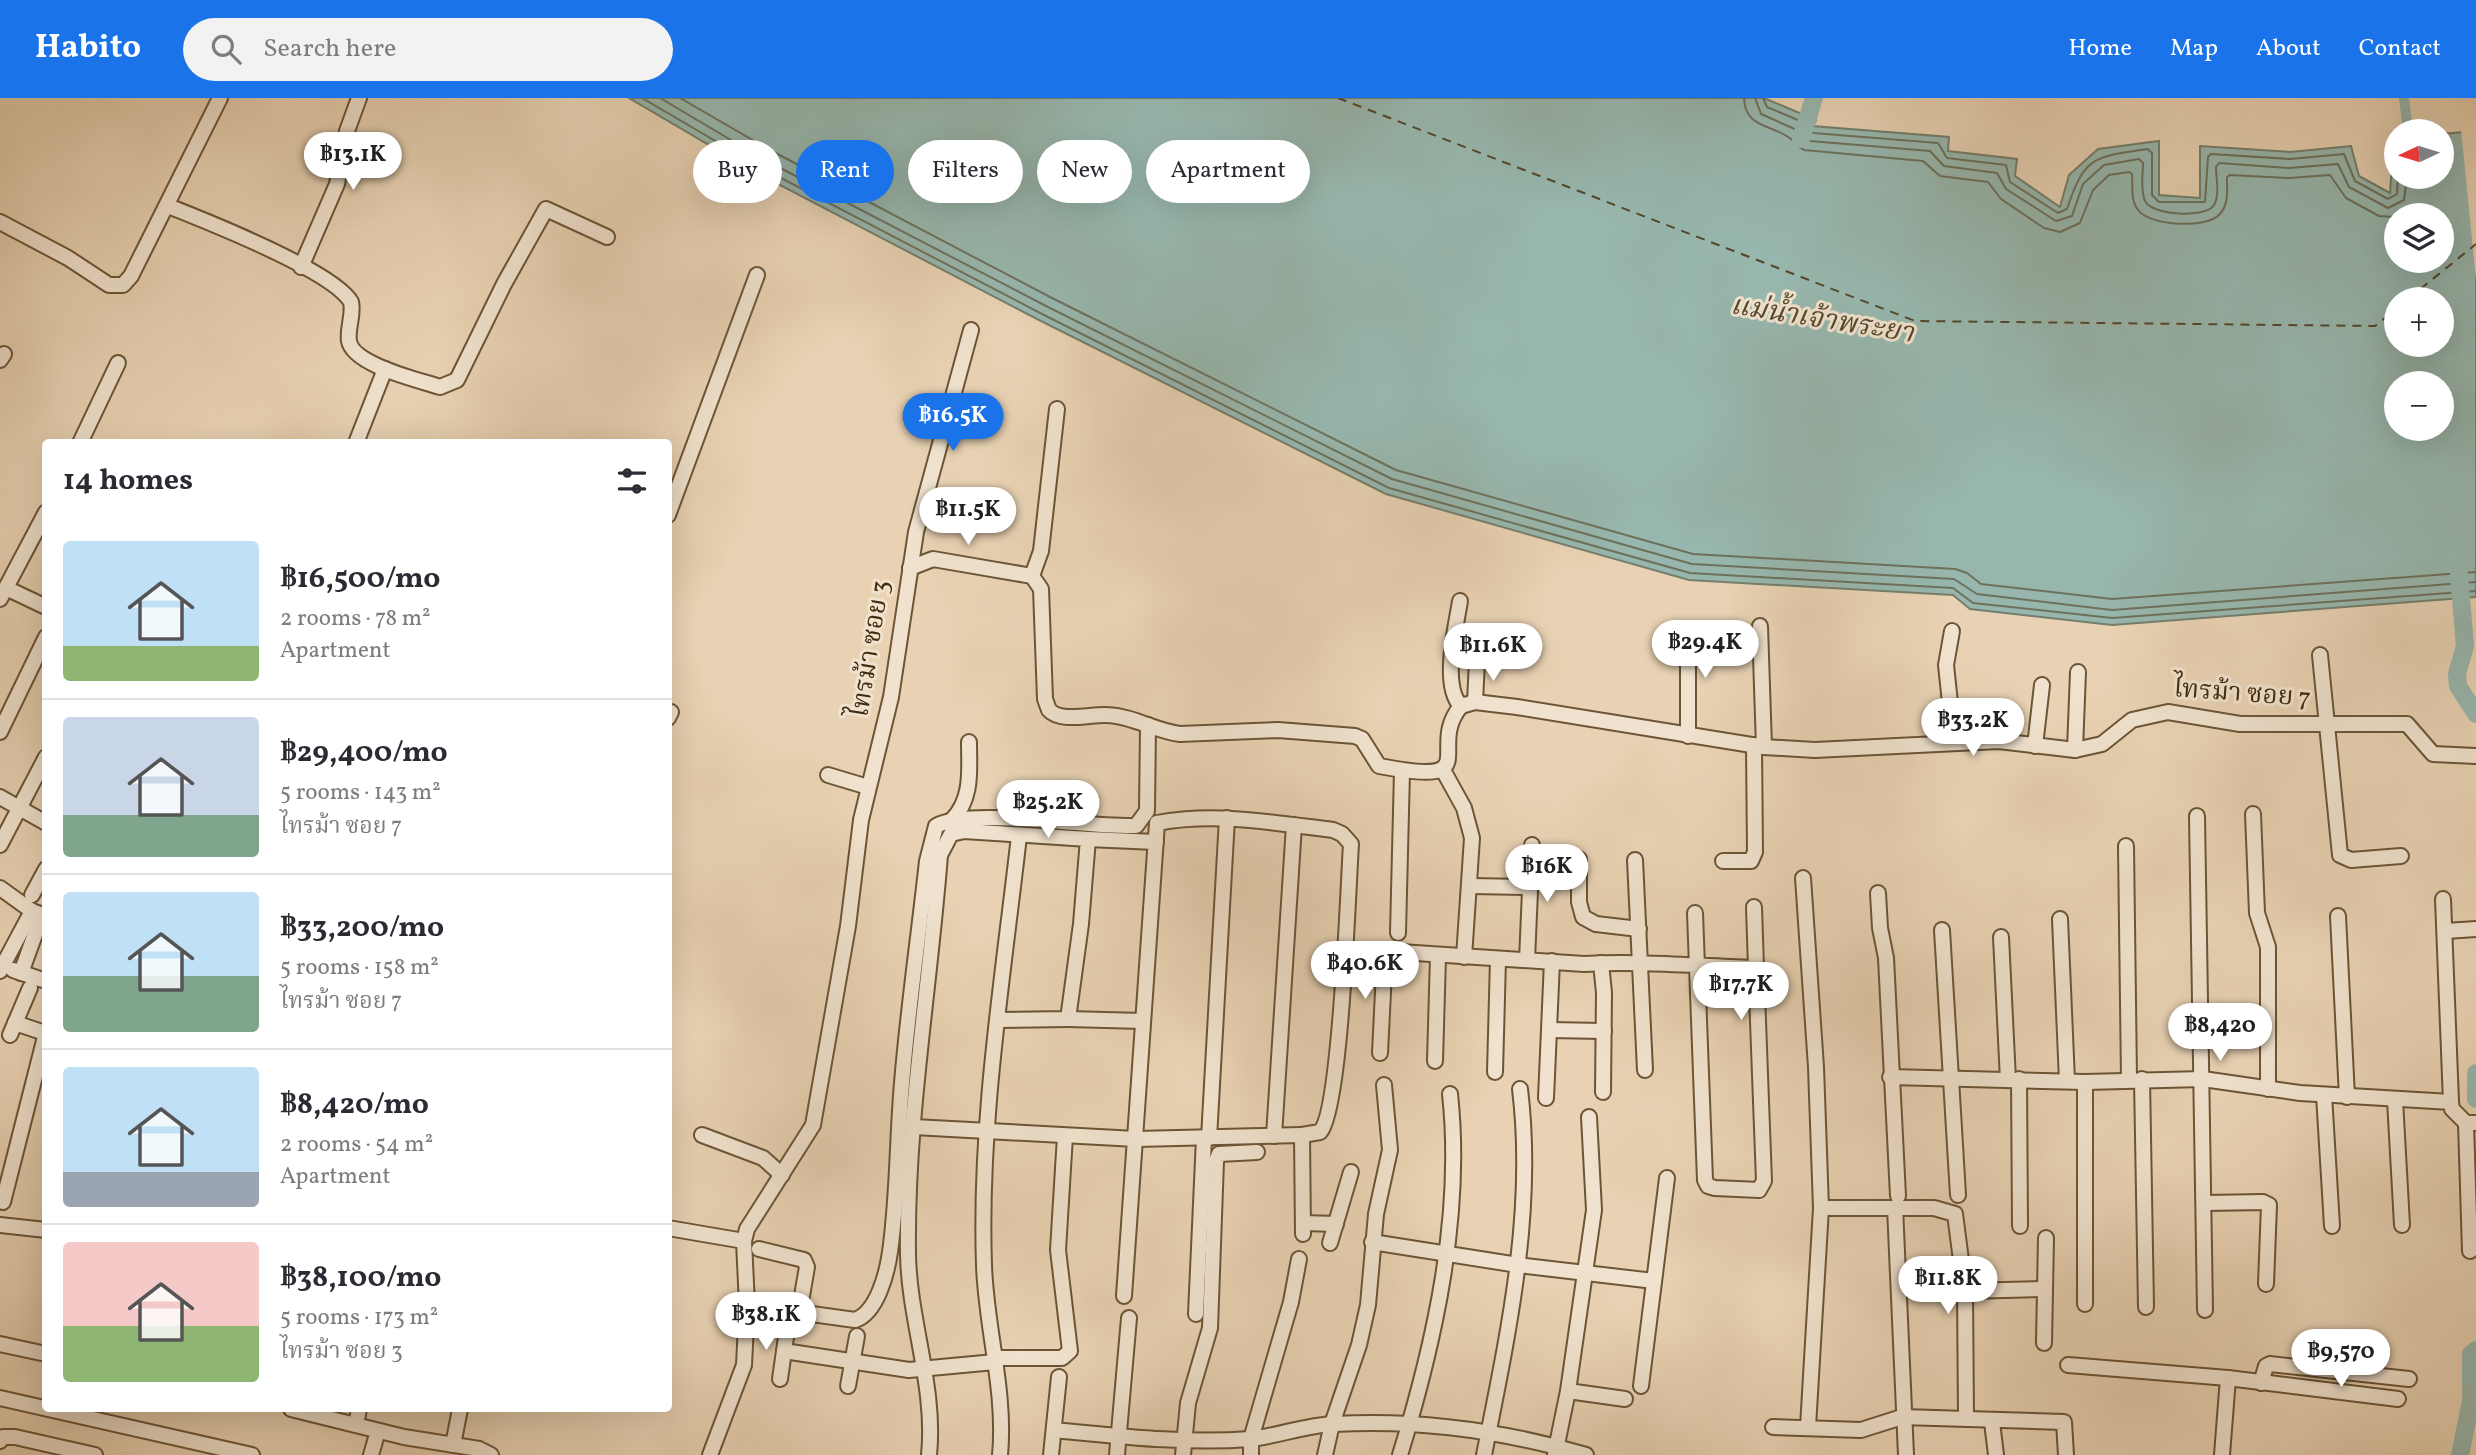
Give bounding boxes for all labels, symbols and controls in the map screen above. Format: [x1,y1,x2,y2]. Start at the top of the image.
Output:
search box [183,18,673,81]
text: Habito [35,26,141,72]
icon: search [207,30,245,68]
text: Search here [263,31,396,67]
text: Home [2068,32,2132,66]
text: Map [2170,32,2218,66]
text: About [2256,32,2321,66]
text: Contact [2359,32,2441,66]
north arrow [2384,119,2454,189]
map controls [2384,119,2454,441]
pin: ฿13.1K [296,132,410,192]
text: ฿13.1K [320,139,386,171]
chip: Buy [693,140,782,203]
chip: Rent [796,140,894,203]
chip: Filters [908,140,1023,203]
chip: New [1037,140,1132,203]
chip: Apartment [1146,140,1310,203]
button: layers [2384,203,2454,273]
water label: แม่น้ำเจ้าพระยา [1728,283,1918,354]
button: + [2384,287,2454,357]
button: − [2384,371,2454,441]
pin: ฿16.5K [896,394,1010,453]
text: ฿16.5K [919,400,987,432]
text: 14 homes [63,460,193,502]
icon: filters [613,462,651,500]
pin: ฿11.5K [911,488,1025,547]
text: ฿11.5K [935,494,1001,526]
text: ฿16,500/mo [280,558,440,600]
icon: home [119,569,203,653]
street label: ไทรม้า ซอย 3 [840,577,900,722]
text: 2 rooms · 78 m² [280,603,431,635]
pin: ฿29.4K [1648,620,1762,680]
pin: ฿11.6K [1436,624,1550,683]
text: ฿29.4K [1668,627,1742,659]
text: ฿11.6K [1459,630,1527,662]
text: Apartment [280,635,391,667]
street label: ไทรม้า ซอย 7 [2170,669,2312,717]
pin: ฿33.2K [1916,698,2030,758]
text: ฿33.2K [1937,705,2009,737]
text: ฿29,400/mo [280,732,448,774]
icon: home [119,745,203,829]
text: 5 rooms · 143 m² [280,777,441,809]
pin: ฿25.2K [991,780,1105,840]
text: ฿25.2K [1012,787,1084,819]
text: ไทรม้า ซอย 7 [280,811,402,843]
pin: ฿16K [1506,844,1588,904]
text: ฿16K [1521,851,1573,883]
text: ฿33,200/mo [280,907,444,949]
icon: home [119,920,203,1004]
pin: ฿40.6K [1308,942,1422,1001]
text: ฿40.6K [1327,948,1403,980]
text: 5 rooms · 158 m² [280,952,439,984]
pin: ฿17.7K [1684,962,1798,1022]
text: ฿17.7K [1709,969,1773,1001]
text: ไทรม้า ซอย 7 [280,986,402,1018]
pin: ฿8,420 [2163,1004,2277,1063]
text: ฿8,420 [2184,1010,2256,1042]
text: ฿8,420/mo [280,1084,429,1126]
icon: home [119,1095,203,1179]
text: 2 rooms · 54 m² [280,1129,433,1161]
text: Apartment [280,1161,391,1193]
pin: ฿11.8K [1891,1256,2005,1316]
text: ฿38,100/mo [280,1257,441,1299]
text: ฿11.8K [1914,1263,1982,1295]
icon: home [119,1270,203,1354]
pin: ฿38.1K [709,1292,823,1352]
text: ฿38.1K [731,1299,801,1331]
text: 5 rooms · 173 m² [280,1302,438,1334]
pin: ฿9,570 [2284,1330,2398,1389]
text: ไทรม้า ซอย 3 [280,1336,403,1368]
text: ฿9,570 [2307,1336,2375,1368]

